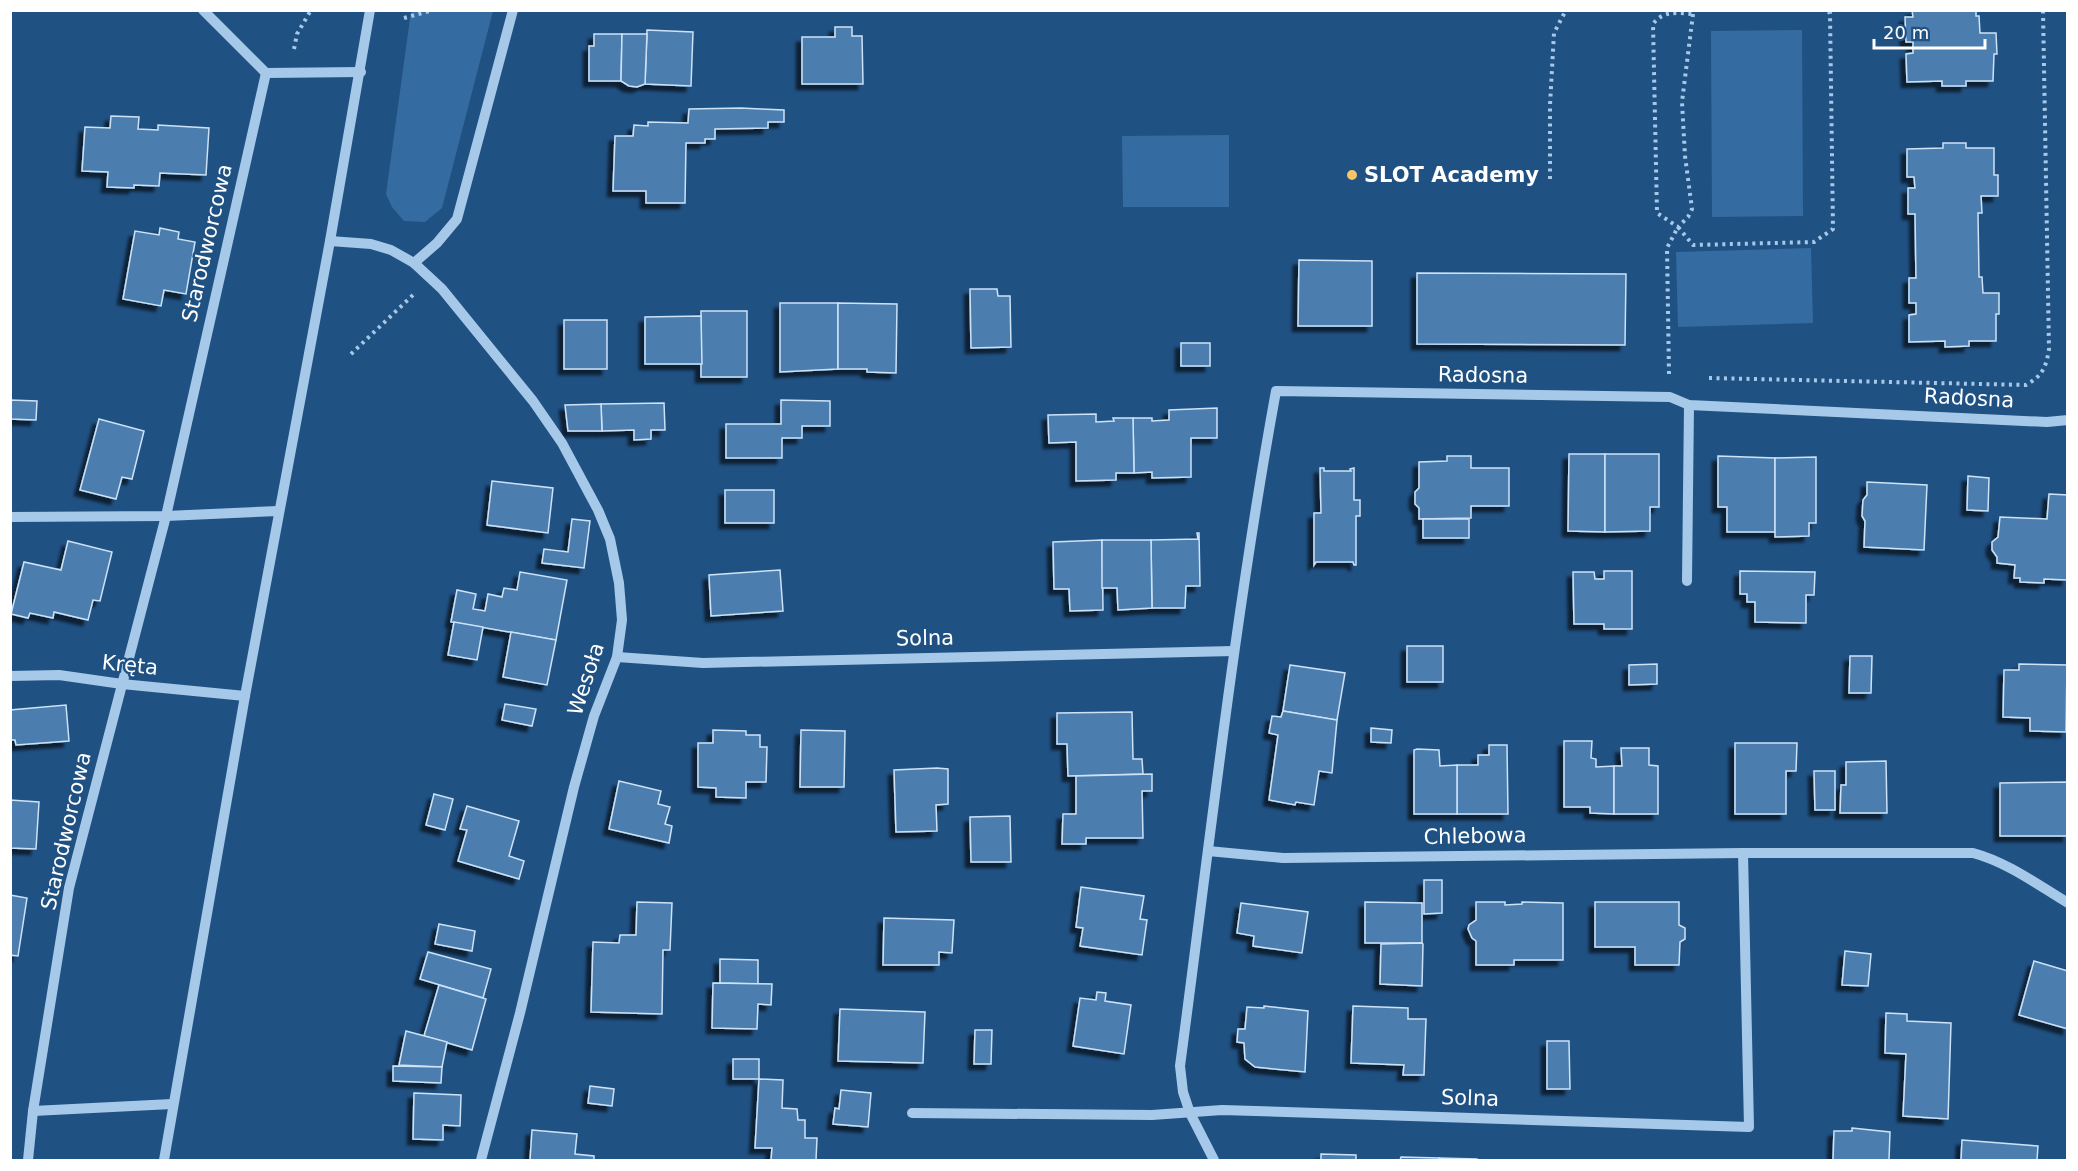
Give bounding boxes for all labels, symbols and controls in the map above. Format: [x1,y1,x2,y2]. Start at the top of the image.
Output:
scale bar [1874,12,1985,50]
text: 20 m [1883,22,1929,43]
street label: Starodworcowa [177,162,237,324]
place label: SLOT Academy [1364,163,1539,187]
marker: SLOT Academy [1345,168,1359,182]
street label: Radosna [1438,362,1528,388]
street label: Radosna [1923,384,2015,412]
street label: Solna [896,625,954,651]
street label: Wesoła [563,640,609,718]
street label: Kręta [101,650,159,680]
street label: Starodworcowa [36,750,96,912]
street label: Chlebowa [1423,823,1527,849]
street label: Solna [1440,1085,1500,1111]

